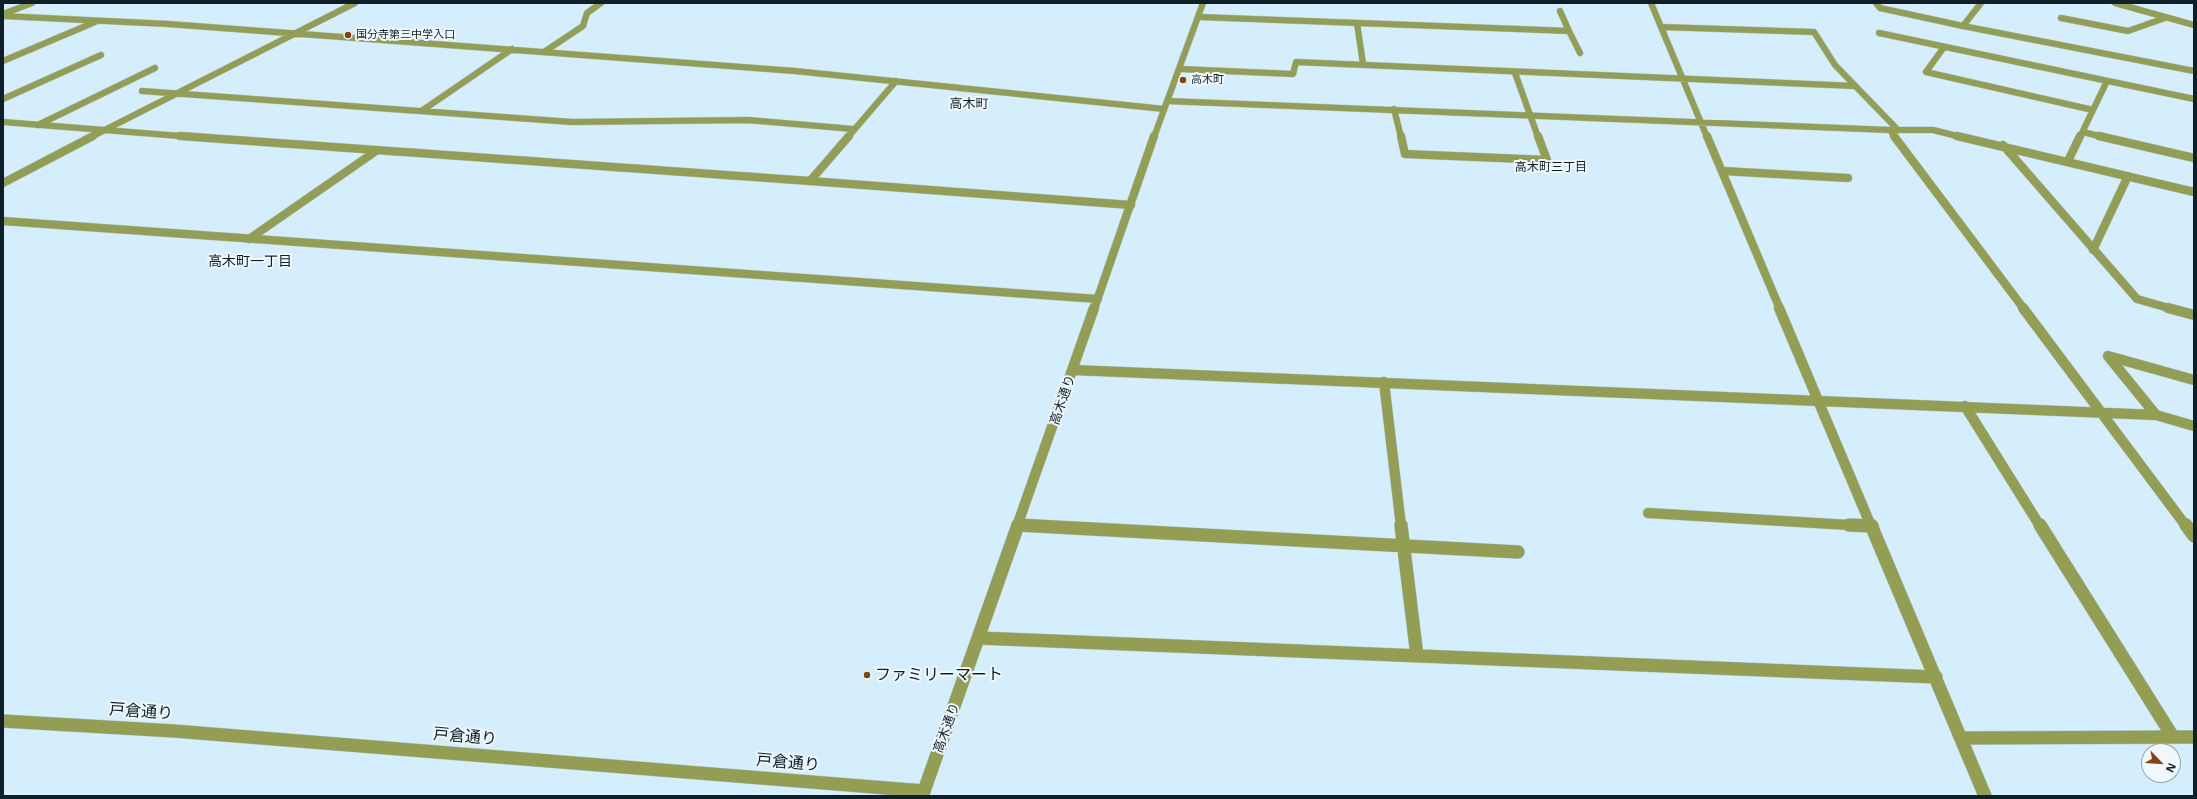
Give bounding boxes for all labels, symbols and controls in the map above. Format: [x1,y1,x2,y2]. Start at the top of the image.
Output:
place label: 国分寺第三中学入口 [356,28,455,42]
marker: 国分寺第三中学入口 [343,30,353,40]
place label: 高木町 [1191,73,1224,87]
marker: 高木町 [1178,75,1188,85]
district label: 高木町 [950,96,988,112]
district label: 高木町三丁目 [1515,161,1587,175]
district label: 高木町一丁目 [208,254,292,270]
street label: 高木通り [1047,373,1079,427]
place label: ファミリーマート [875,665,1003,685]
marker: ファミリーマート [862,670,872,680]
street label: 戸倉通り [108,700,174,724]
street label: 高木通り [931,701,963,755]
street label: 戸倉通り [432,725,498,749]
north arrow [2141,743,2181,783]
street label: 戸倉通り [755,751,821,775]
text: N [2163,761,2180,775]

